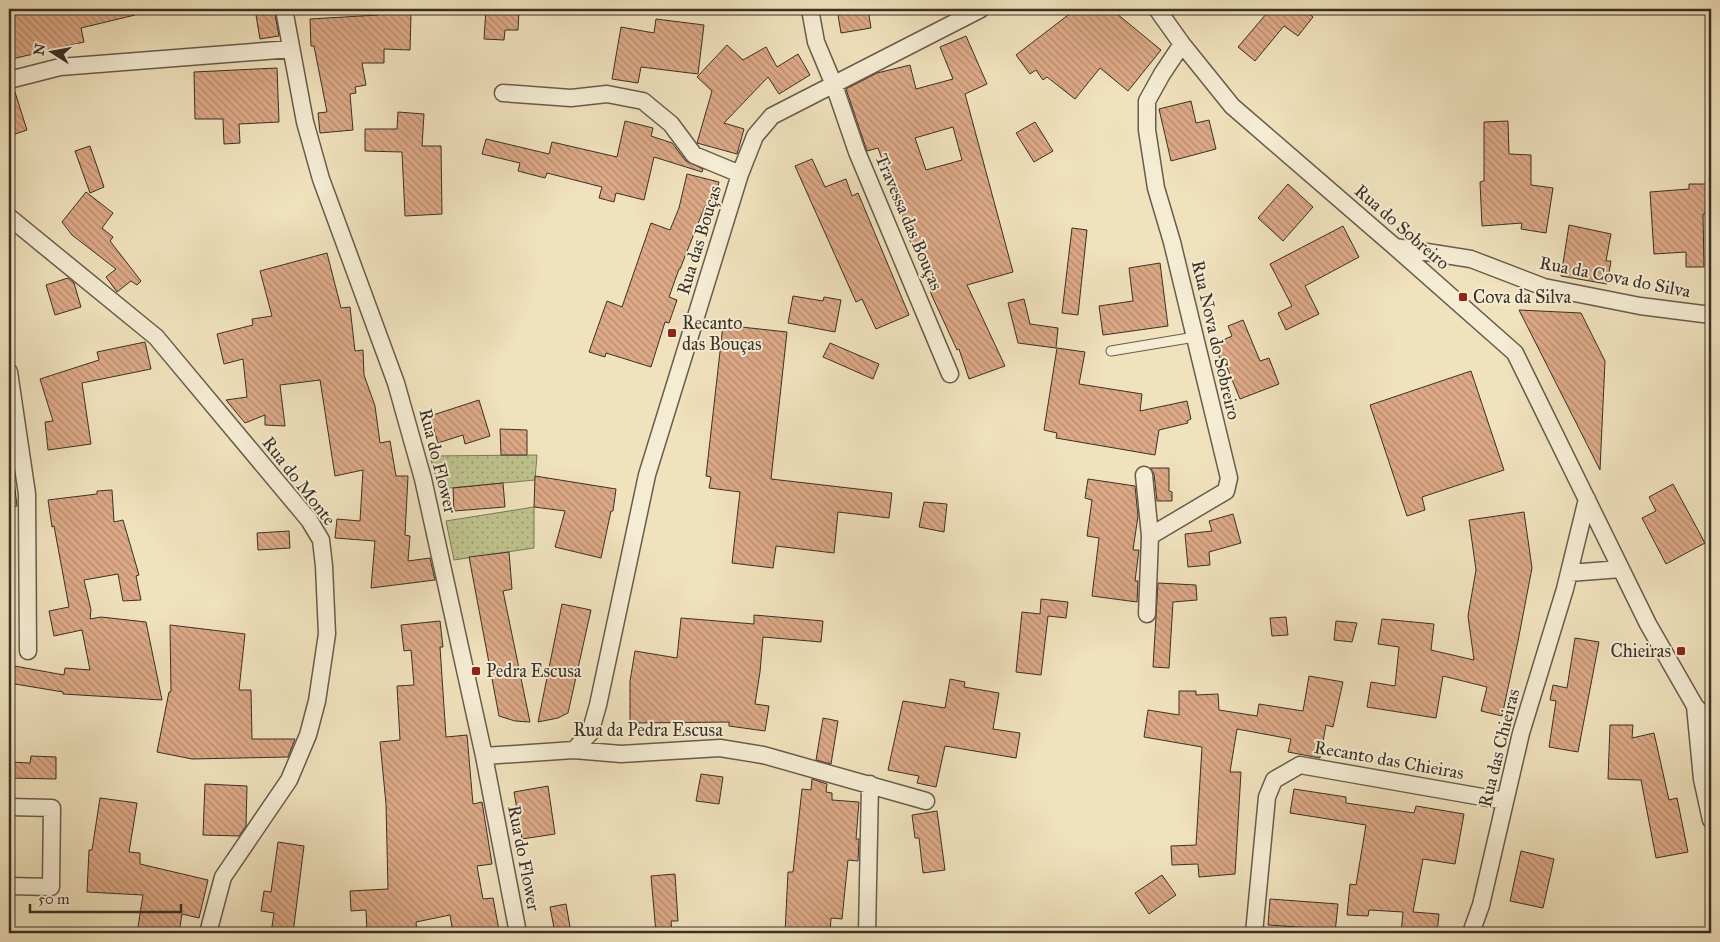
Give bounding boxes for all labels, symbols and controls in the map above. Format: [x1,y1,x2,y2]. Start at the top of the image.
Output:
north arrow [28,28,78,78]
text: N [30,42,49,57]
street label: Travessa das Bouças [870,150,948,294]
street label: Rua do Sobreiro [1350,180,1454,274]
street label: Rua das Bouças [672,183,726,297]
street label: Rua da Cova do Silva [1537,252,1693,303]
street label: Rua Nova do Sobreiro [1187,258,1245,422]
place label: Cova da Silva [1473,286,1571,308]
marker: Cova da Silva [1457,291,1469,303]
place label: Recanto das Bouças [682,312,762,355]
marker: Recanto das Bouças [666,327,678,339]
street label: Rua do Flower [414,406,462,516]
street label: Rua do Monte [257,432,341,530]
place label: Chieiras [1610,640,1671,662]
marker: Chieiras [1675,645,1687,657]
place label: Pedra Escusa [486,660,582,682]
marker: Pedra Escusa [470,665,482,677]
street label: Rua das Chieiras [1474,687,1524,809]
street label: Rua da Pedra Escusa [573,719,723,741]
street label: Recanto das Chieiras [1312,736,1466,784]
street label: Rua do Flower [503,803,545,913]
scale bar [30,882,181,914]
text: 50 m [38,890,70,908]

